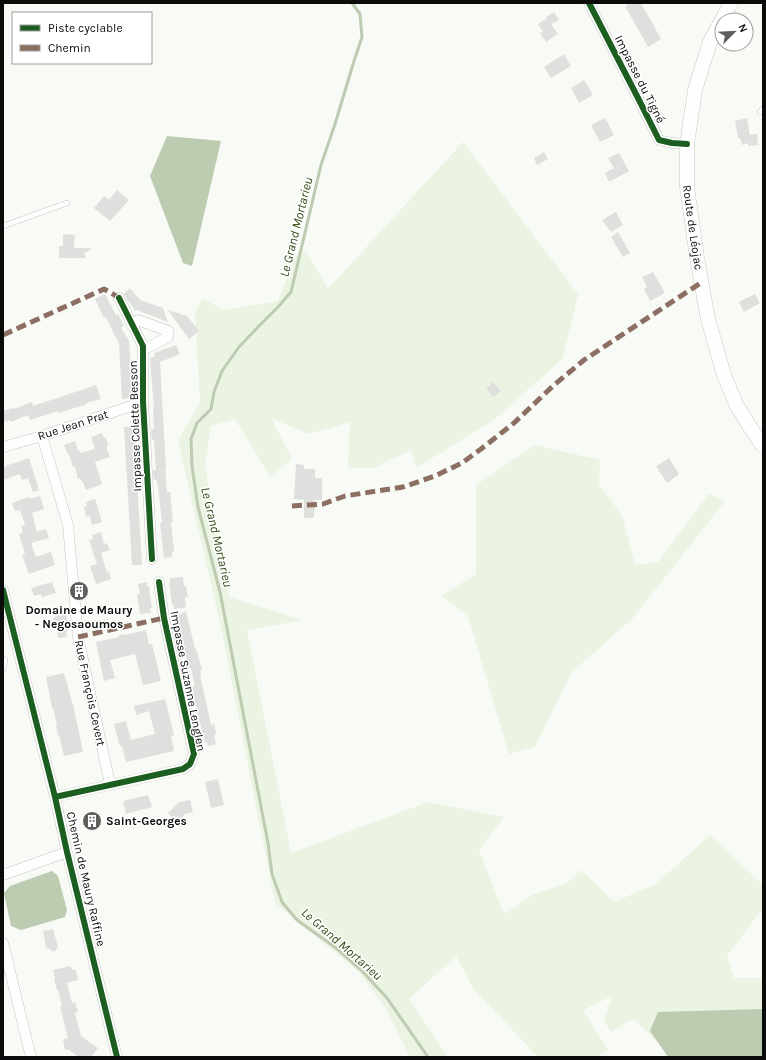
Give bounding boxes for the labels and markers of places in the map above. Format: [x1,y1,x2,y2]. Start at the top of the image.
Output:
building icon: Domaine de Maury - Negosaoumos [68,580,90,602]
place label: Domaine de Maury - Negosaoumos [26,603,132,631]
building icon: Saint-Georges [81,810,103,832]
place label: Saint-Georges [106,814,187,828]

